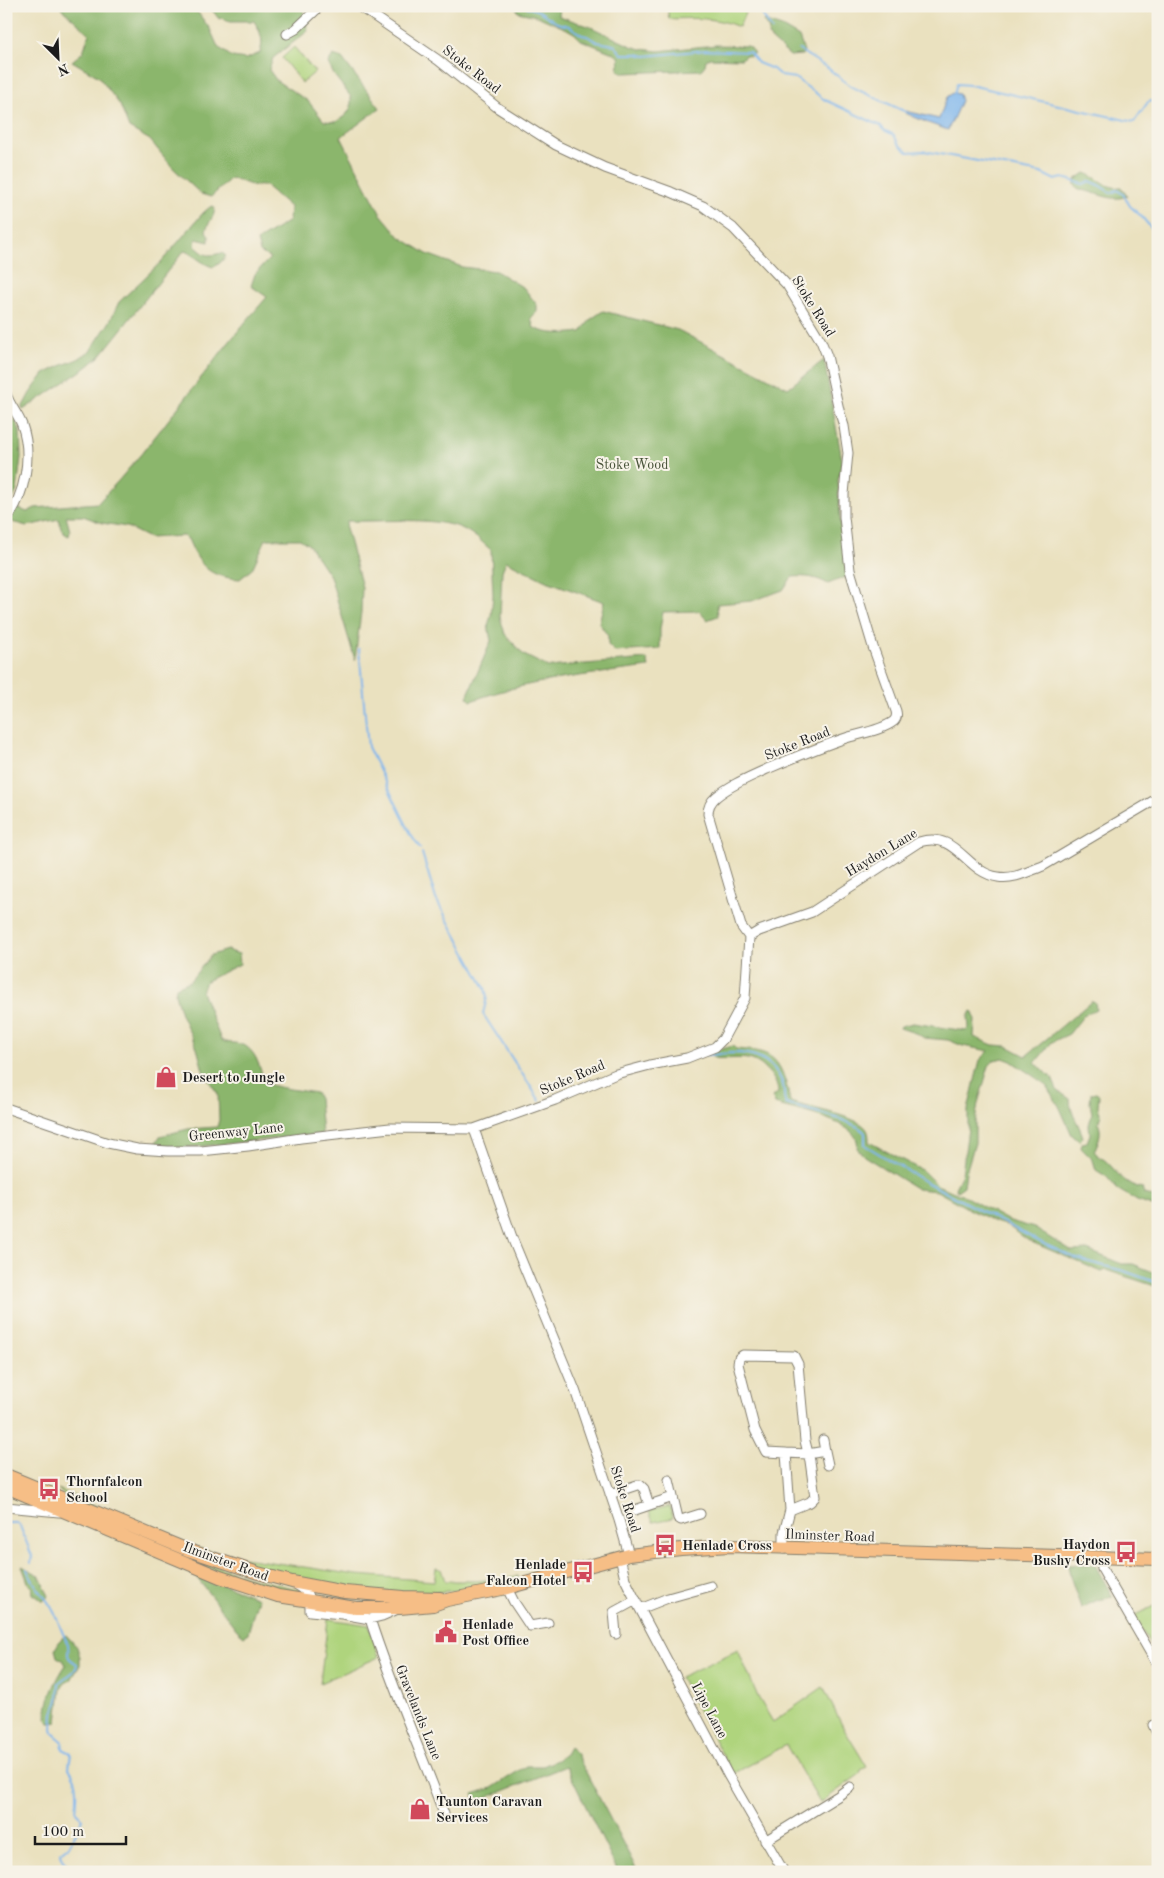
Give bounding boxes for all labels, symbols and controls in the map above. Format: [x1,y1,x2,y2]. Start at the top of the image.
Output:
north arrow [32,32,82,82]
street label: Stoke Road [440,43,503,97]
text: N [55,60,71,78]
street label: Stoke Road [789,273,837,340]
park label: Stoke Wood [596,458,668,472]
street label: Stoke Road [763,724,832,763]
street label: Haydon Lane [843,826,920,880]
street label: Stoke Road [538,1058,607,1098]
shop icon: Desert to Jungle [153,1064,179,1090]
place label: Desert to Jungle [182,1071,285,1085]
street label: Greenway Lane [188,1120,284,1144]
street label: Stoke Road [608,1464,642,1534]
place label: Thornfalcon School [66,1475,143,1505]
bus stop icon: Thornfalcon School [36,1476,62,1502]
street label: Ilminster Road [785,1527,875,1545]
bus stop icon: Henlade Cross [652,1532,678,1558]
place label: Haydon Bushy Cross [1033,1538,1110,1568]
place label: Henlade Cross [682,1539,772,1553]
bus stop icon: Haydon Bushy Cross [1113,1539,1139,1565]
street label: Ilminster Road [181,1540,270,1584]
place label: Henlade Falcon Hotel [486,1558,566,1588]
bus stop icon: Henlade Falcon Hotel [570,1559,596,1585]
place label: Henlade Post Office [462,1618,529,1648]
public building icon: Henlade Post Office [433,1619,459,1645]
street label: Gravelands Lane [393,1663,444,1762]
street label: Lipe Lane [689,1680,730,1741]
place label: Taunton Caravan Services [436,1795,543,1825]
shop icon: Taunton Caravan Services [407,1796,433,1822]
scale bar [35,1813,126,1845]
text: 100 m [42,1825,84,1840]

